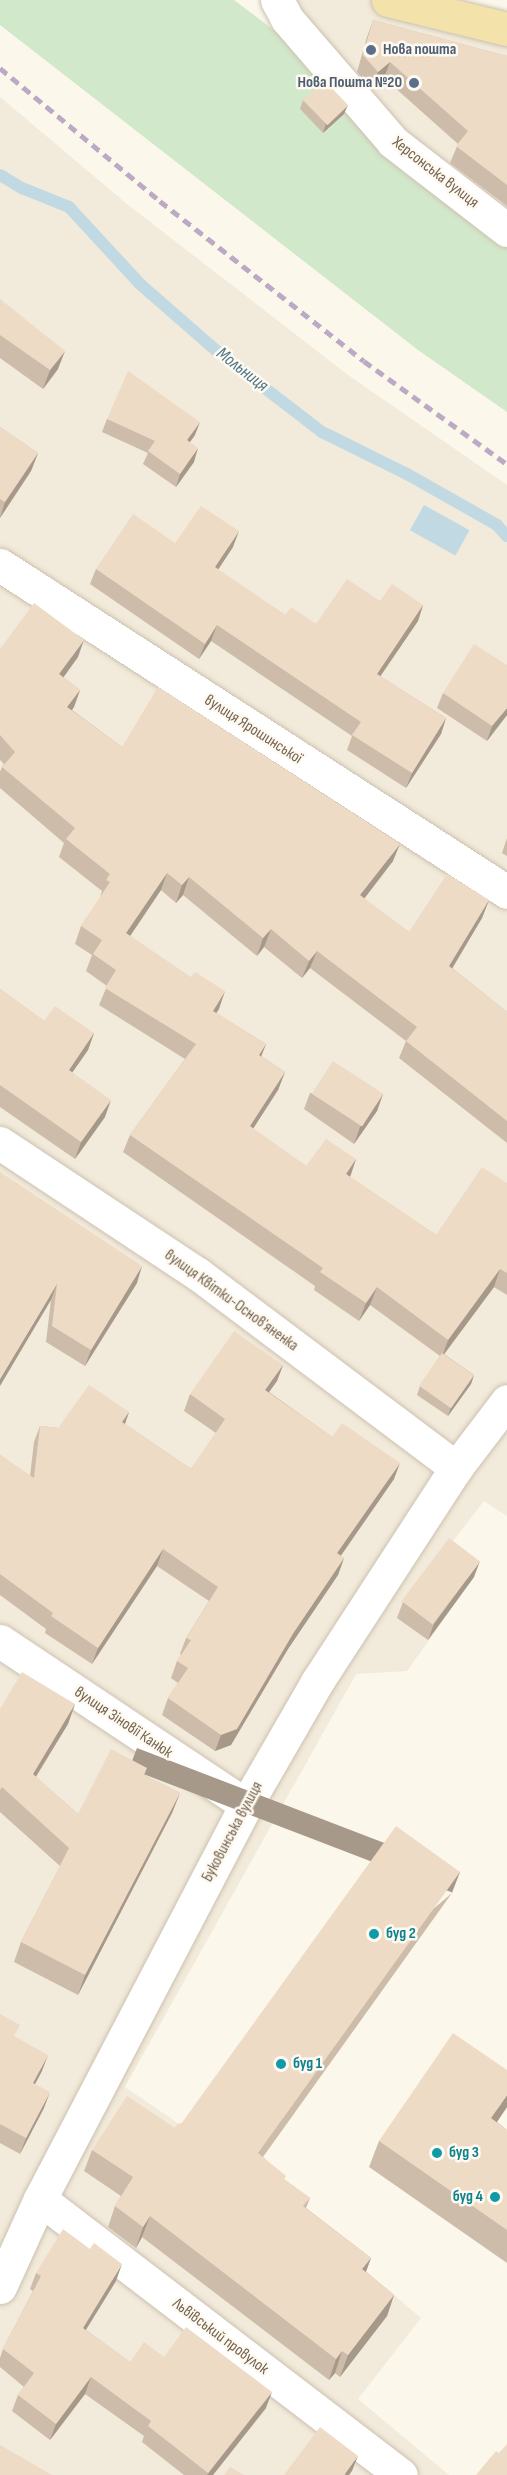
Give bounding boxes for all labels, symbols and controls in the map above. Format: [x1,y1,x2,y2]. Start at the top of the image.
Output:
place label: Нова пошта [383,40,456,60]
marker: Нова пошта [364,43,378,57]
place label: Нова Пошта №20 [298,73,402,93]
marker: Нова Пошта №20 [407,76,421,90]
street label: Херсонська вулиця [388,133,482,213]
water label: Мольниця [212,343,272,397]
street label: вулиця Ярошинської [200,691,306,769]
street label: вулиця Квітки-Основʼяненка [160,1246,302,1356]
street label: вулиця Зіновії Канюк [70,1683,176,1763]
street label: Буковинська вулиця [198,1779,268,1885]
place label: буд 2 [386,1924,416,1944]
marker: буд 2 [367,1927,381,1941]
place label: буд 1 [293,2054,322,2074]
marker: буд 1 [274,2057,288,2071]
place label: буд 3 [449,2143,479,2163]
marker: буд 3 [430,2146,444,2160]
place label: буд 4 [453,2187,483,2207]
marker: буд 4 [488,2190,502,2204]
street label: Львівський провулок [168,2295,272,2379]

